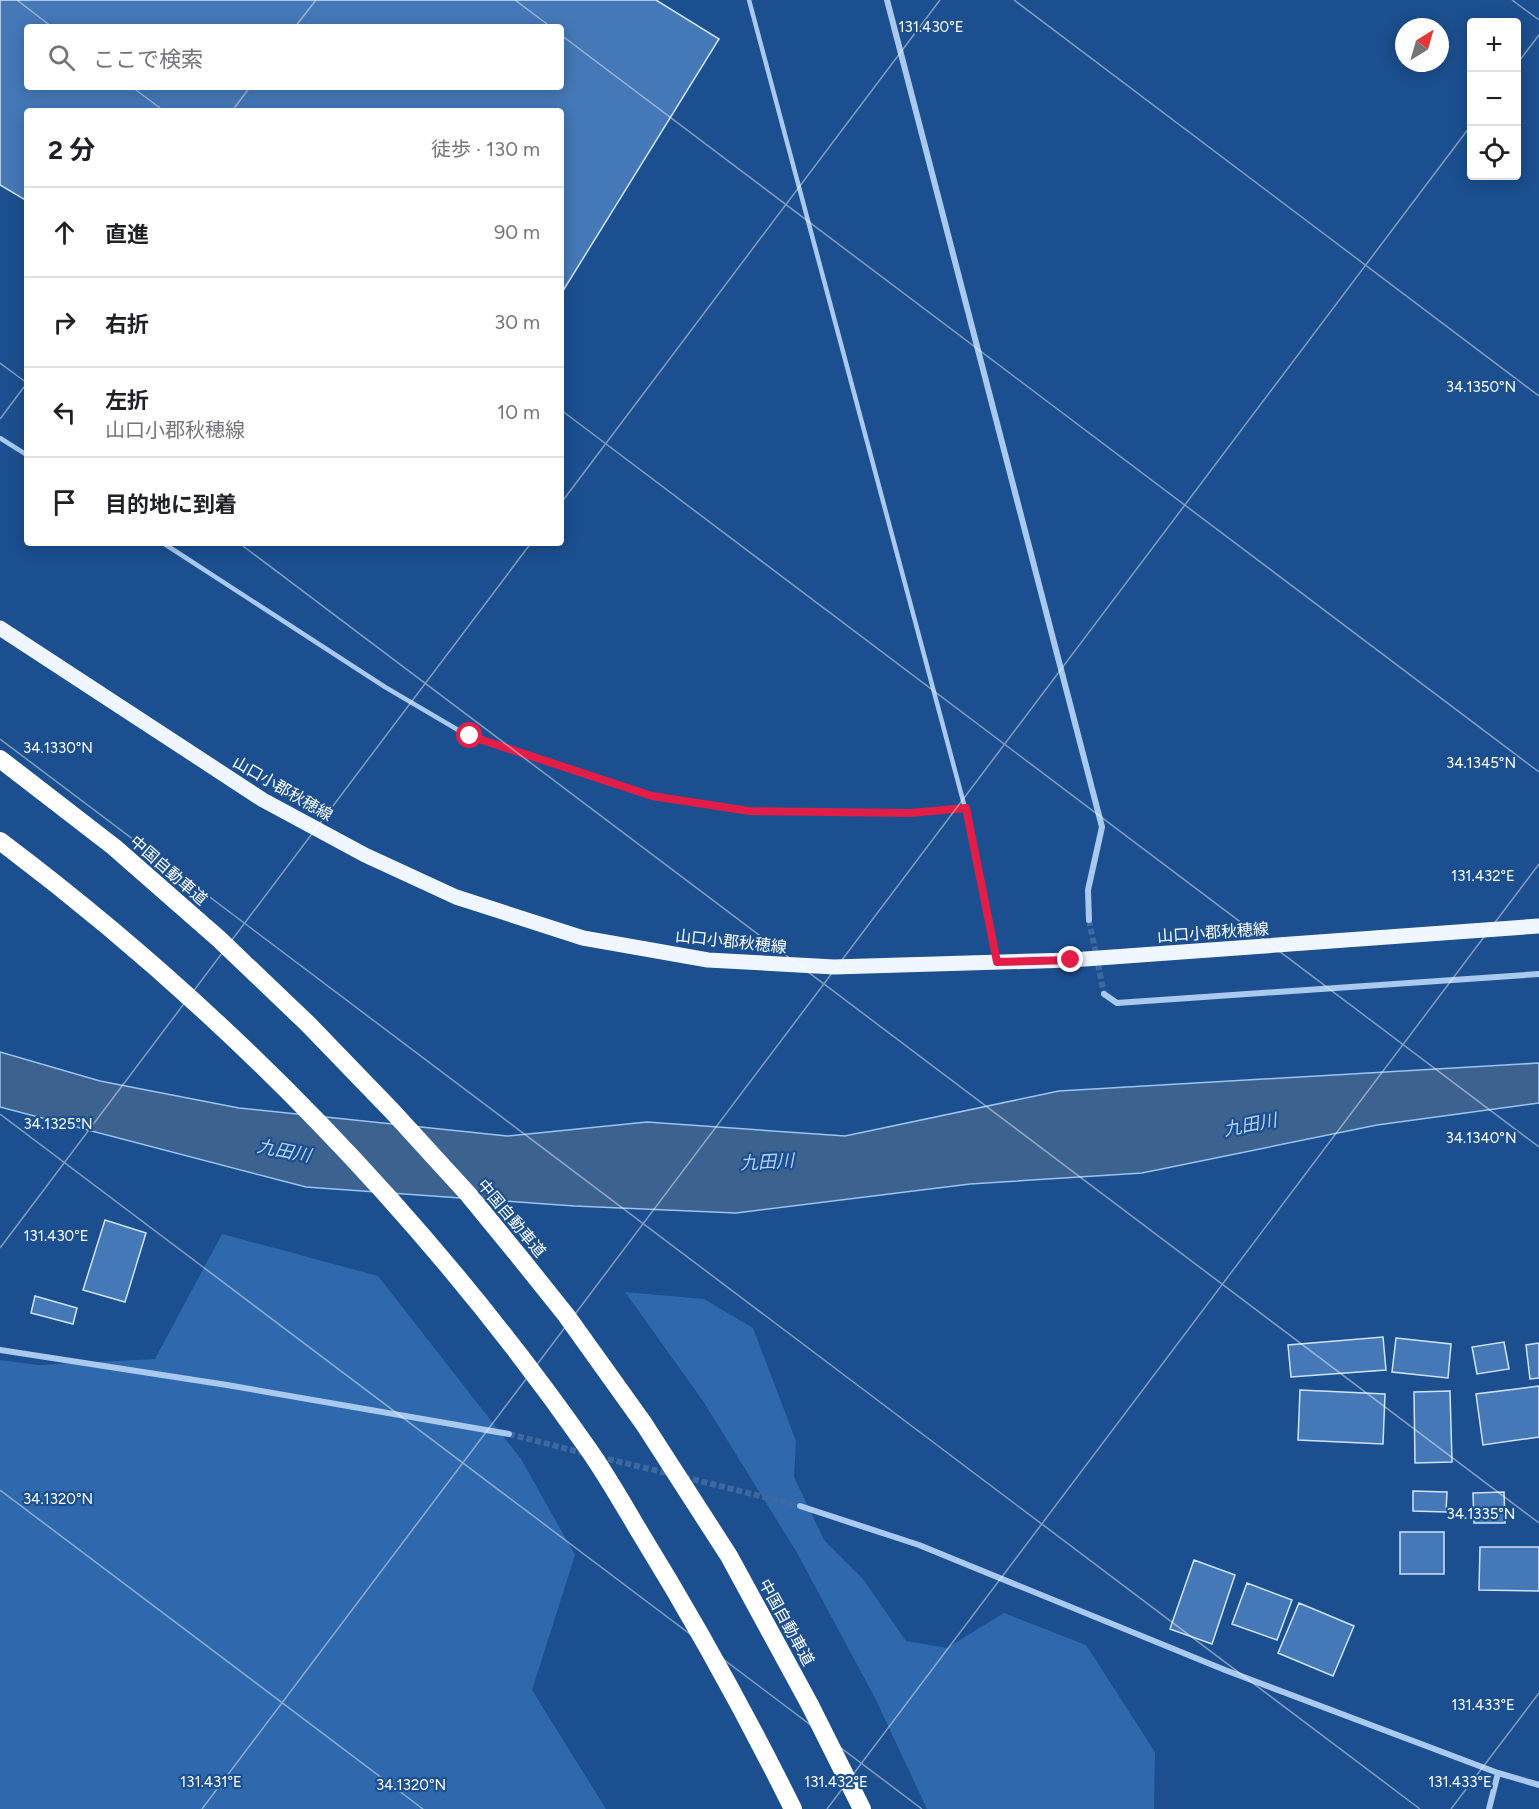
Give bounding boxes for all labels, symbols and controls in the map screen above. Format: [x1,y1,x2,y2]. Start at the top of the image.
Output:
text: 131.430°E [898,18,964,36]
north arrow [1395,18,1449,72]
map controls [1467,18,1521,180]
button: + [1467,18,1521,72]
search box [24,24,564,90]
icon: search [45,41,78,74]
text: ここで検索 [93,46,203,73]
button: − [1467,72,1521,126]
button: locate [1467,126,1521,180]
text: 2 分 [48,134,95,166]
text: 徒歩 · 130 m [431,137,540,161]
icon: ahead [48,216,81,249]
text: 90 m [494,220,540,244]
text: 直進 [105,221,149,248]
icon: right [48,306,81,339]
text: 30 m [494,310,540,334]
text: 右折 [105,311,149,338]
text: 34.1350°N [1446,378,1516,396]
text: 左折 [105,387,149,414]
icon: left [48,396,81,429]
text: 10 m [497,400,540,424]
text: 山口小郡秋穂線 [105,418,245,442]
icon: arrive [48,486,81,519]
text: 目的地に到着 [105,491,237,518]
route start [456,722,482,748]
text: 34.1330°N [23,739,93,757]
street label: 山口小郡秋穂線 [229,752,336,825]
text: 34.1345°N [1446,754,1516,772]
street label: 中国自動車道 [126,832,211,909]
text: 131.432°E [1451,867,1515,885]
street label: 山口小郡秋穂線 [1157,919,1270,946]
street label: 山口小郡秋穂線 [674,926,788,957]
route end [1057,946,1083,972]
water label: 九田川 [1221,1109,1281,1141]
text: 34.1325°N [23,1115,93,1133]
text: 34.1340°N [1445,1129,1517,1147]
water label: 九田川 [255,1135,315,1167]
water label: 九田川 [739,1149,797,1174]
street label: 中国自動車道 [473,1175,550,1261]
text: 131.430°E [23,1227,89,1245]
text: 34.1320°N [23,1490,93,1508]
text: 34.1335°N [1447,1505,1515,1523]
street label: 中国自動車道 [755,1576,818,1669]
text: 131.433°E [1451,1696,1515,1714]
text: 131.431°E [180,1773,242,1791]
text: 131.432°E [804,1773,868,1791]
text: 131.433°E [1428,1773,1492,1791]
text: 34.1320°N [376,1776,446,1794]

